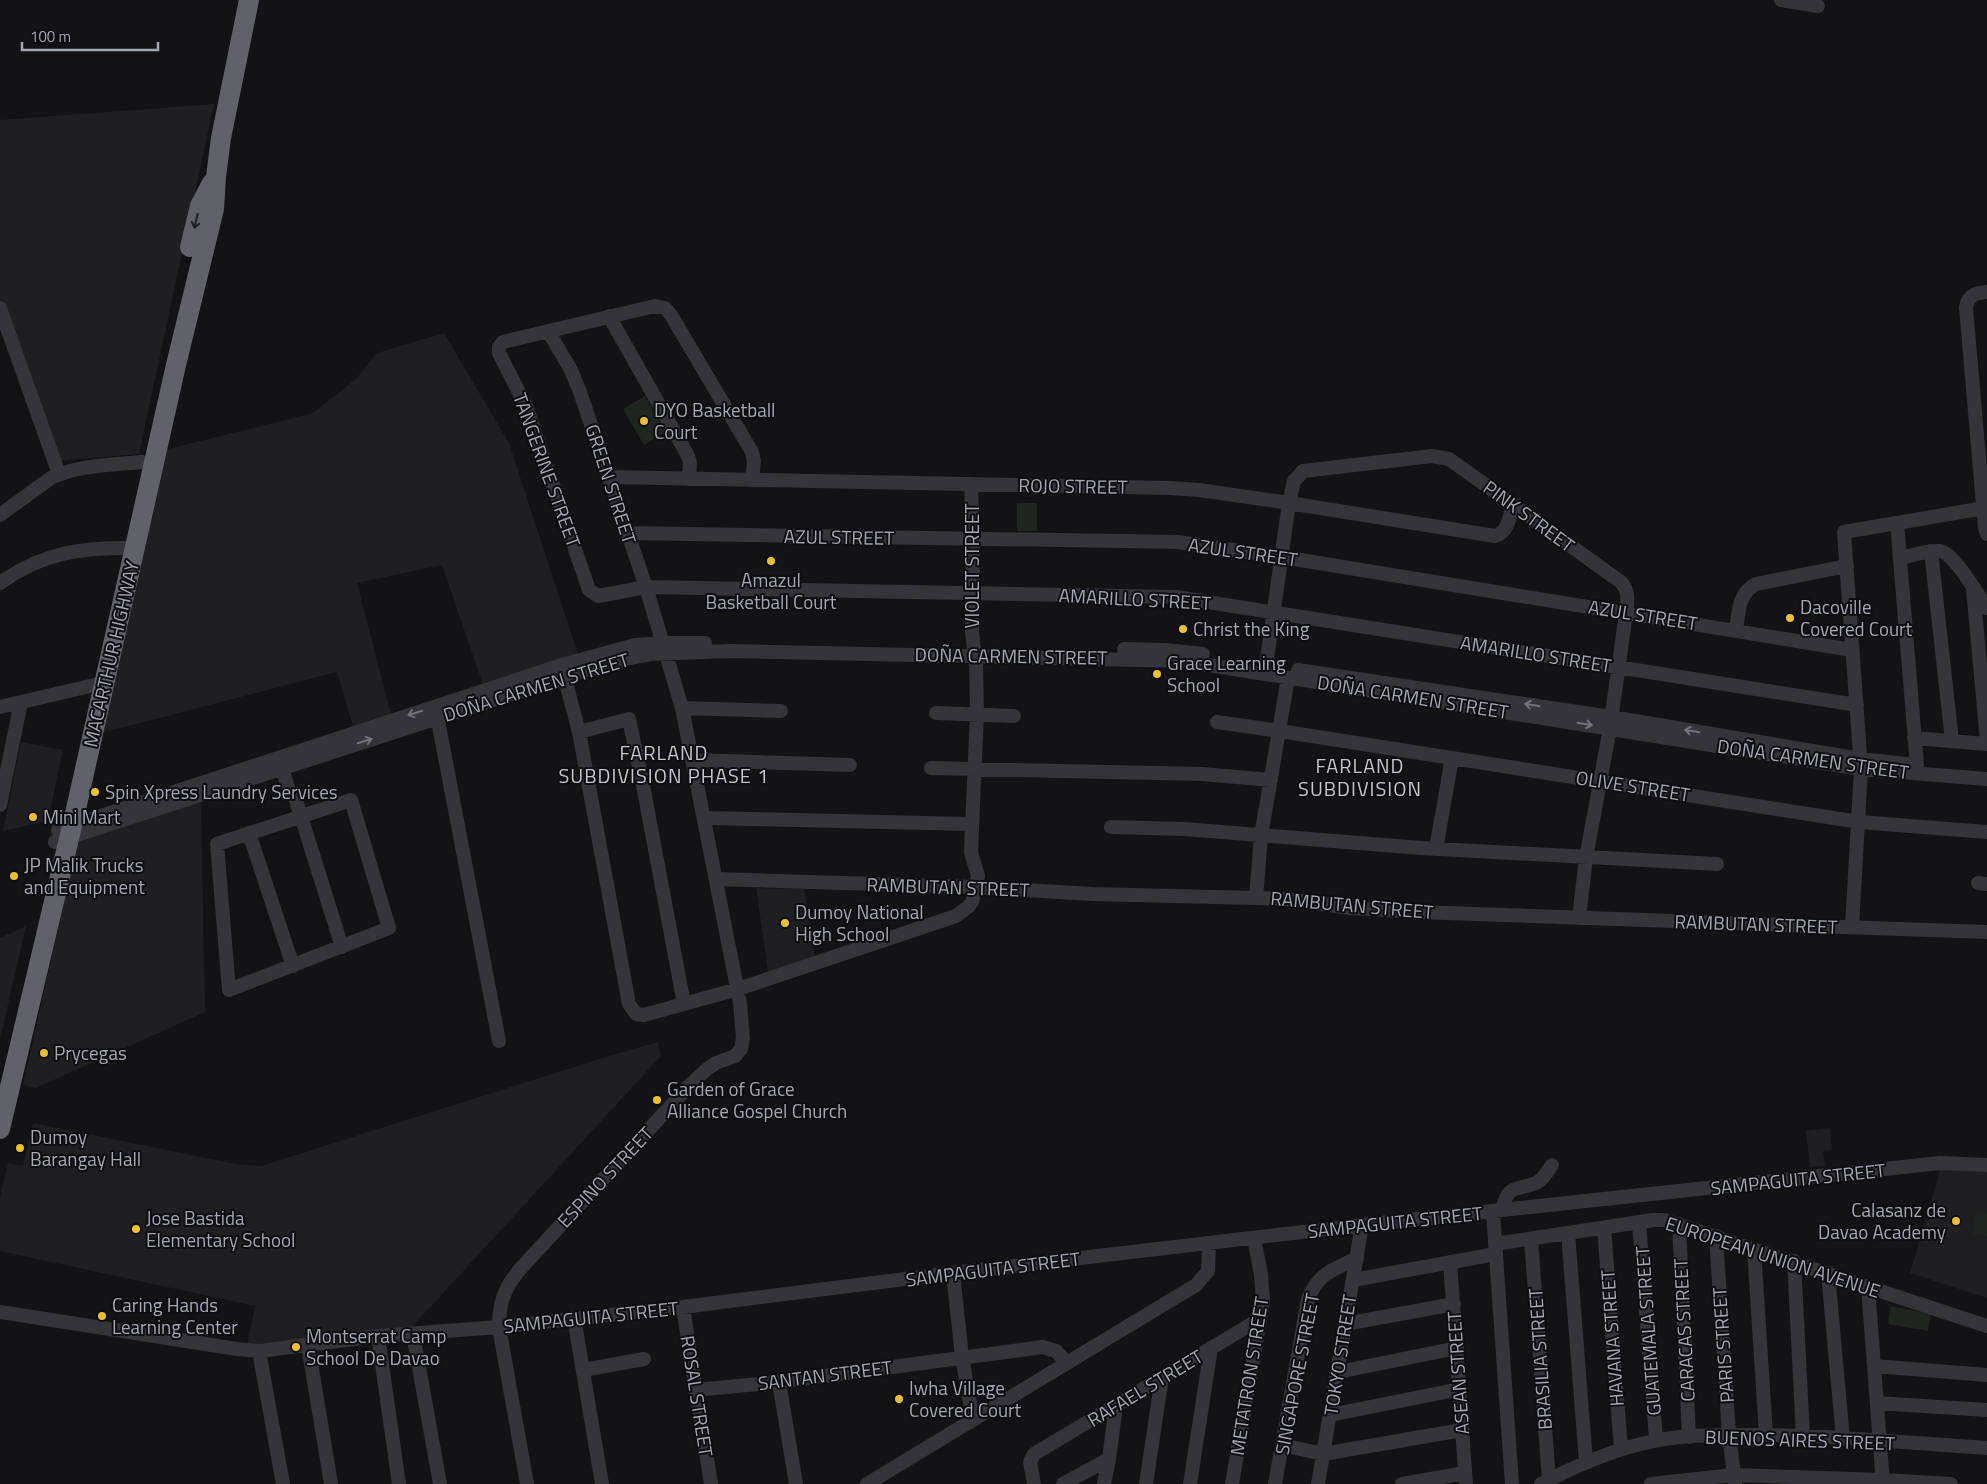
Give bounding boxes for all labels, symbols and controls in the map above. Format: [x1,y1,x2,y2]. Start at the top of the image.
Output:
scale bar [22,20,159,52]
text: 100 m [30,25,71,48]
one-way arrow [191,213,200,229]
street label: TANGERINE STREET [506,389,589,551]
place label: DYO Basketball Court [654,395,776,446]
marker: DYO Basketball Court [638,415,650,427]
street label: GREEN STREET [578,420,644,548]
street label: ROJO STREET [1018,470,1128,501]
street label: PINK STREET [1478,472,1581,559]
street label: VIOLET STREET [957,503,986,629]
street label: AZUL STREET [784,521,894,552]
street label: AZUL STREET [1187,529,1300,574]
marker: Amazul Basketball Court [765,555,777,567]
street label: MACARTHUR HIGHWAY [75,557,146,750]
place label: Amazul Basketball Court [705,565,837,616]
street label: AMARILLO STREET [1058,580,1212,617]
street label: AZUL STREET [1586,592,1700,637]
place label: Dacoville Covered Court [1800,592,1913,643]
marker: Dacoville Covered Court [1784,612,1796,624]
place label: Christ the King [1193,614,1310,643]
marker: Christ the King [1177,623,1189,635]
street label: AMARILLO STREET [1458,627,1614,680]
street label: DOÑA CARMEN STREET [914,639,1108,672]
street label: DOÑA CARMEN STREET [439,644,632,729]
place label: Grace Learning School [1167,648,1286,699]
street label: DOÑA CARMEN STREET [1315,667,1511,726]
marker: Grace Learning School [1151,668,1163,680]
one-way arrow [1524,700,1540,710]
one-way arrow [408,709,423,718]
one-way arrow [1577,720,1593,730]
one-way arrow [1684,725,1700,735]
street label: DOÑA CARMEN STREET [1715,731,1911,786]
one-way arrow [356,736,372,745]
district label: FARLAND SUBDIVISION PHASE 1 [559,737,769,791]
district label: FARLAND SUBDIVISION [1298,750,1422,804]
street label: OLIVE STREET [1574,762,1692,809]
place label: Spin Xpress Laundry Services [105,777,338,806]
marker: Spin Xpress Laundry Services [89,786,101,798]
place label: Mini Mart [43,802,121,831]
marker: Mini Mart [27,811,39,823]
place label: JP Malik Trucks and Equipment [24,850,145,901]
street label: RAMBUTAN STREET [866,869,1030,904]
marker: JP Malik Trucks and Equipment [8,870,20,882]
street label: RAMBUTAN STREET [1269,883,1435,926]
place label: Dumoy National High School [795,897,924,948]
street label: RAMBUTAN STREET [1674,906,1838,941]
marker: Dumoy National High School [779,917,791,929]
place label: Prycegas [54,1038,127,1067]
marker: Prycegas [38,1047,50,1059]
place label: Garden of Grace Alliance Gospel Church [667,1074,847,1125]
marker: Garden of Grace Alliance Gospel Church [651,1094,663,1106]
street label: ESPINO STREET [550,1120,659,1234]
place label: Dumoy Barangay Hall [30,1122,141,1173]
marker: Dumoy Barangay Hall [14,1142,26,1154]
street label: SAMPAGUITA STREET [1709,1155,1887,1202]
place label: Calasanz de Davao Academy [1818,1195,1946,1246]
street label: SAMPAGUITA STREET [1306,1198,1484,1245]
place label: Jose Bastida Elementary School [146,1203,295,1254]
street label: EUROPEAN UNION AVENUE [1662,1208,1884,1305]
marker: Calasanz de Davao Academy [1950,1215,1962,1227]
marker: Jose Bastida Elementary School [130,1223,142,1235]
street label: SAMPAGUITA STREET [904,1243,1082,1294]
street label: GUATEMALA STREET [1627,1245,1668,1417]
street label: CARACAS STREET [1665,1258,1702,1402]
street label: HAVANA STREET [1592,1269,1631,1407]
street label: PARIS STREET [1704,1286,1741,1404]
street label: BRASILIA STREET [1520,1287,1559,1431]
place label: Caring Hands Learning Center [112,1290,238,1341]
street label: SINGAPORE STREET [1267,1291,1326,1457]
street label: TOKYO STREET [1316,1292,1363,1418]
street label: SAMPAGUITA STREET [502,1293,680,1340]
street label: METATRON STREET [1222,1295,1275,1457]
marker: Caring Hands Learning Center [96,1310,108,1322]
street label: ASEAN STREET [1439,1310,1476,1436]
place label: Montserrat Camp School De Davao [306,1321,446,1372]
street label: ROSAL STREET [674,1333,721,1458]
marker: Montserrat Camp School De Davao [290,1341,302,1353]
street label: RAFAEL STREET [1081,1342,1208,1434]
street label: SANTAN STREET [756,1352,894,1397]
place label: Iwha Village Covered Court [909,1373,1022,1424]
marker: Iwha Village Covered Court [893,1393,905,1405]
street label: BUENOS AIRES STREET [1705,1422,1895,1457]

